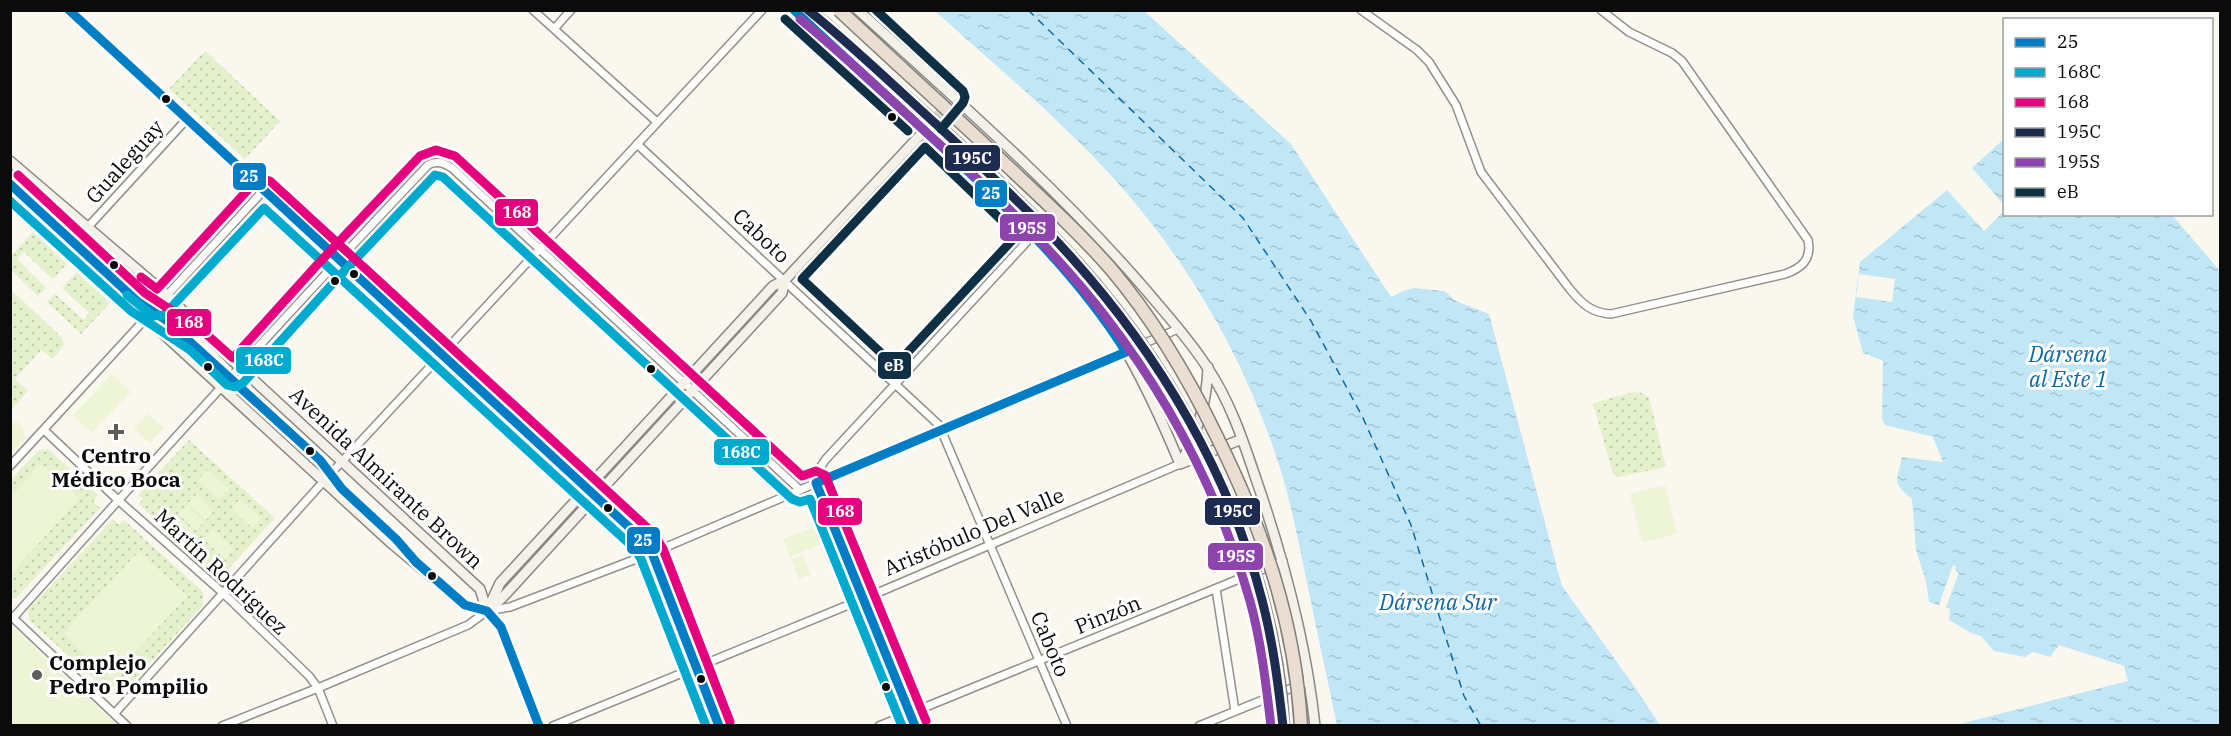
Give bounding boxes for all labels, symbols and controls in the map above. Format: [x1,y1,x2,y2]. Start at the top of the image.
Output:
legend [2003,18,2213,216]
text: 25 [2057,30,2079,53]
text: 168C [2057,60,2101,83]
text: 168 [2057,90,2089,113]
unlabelled marker [160,93,172,105]
unlabelled marker [886,111,898,123]
street label: Gualeguay [79,113,170,209]
text: 195C [2057,120,2101,143]
line badge: 195C [944,144,1001,172]
text: 195C [952,148,992,168]
text: 195S [2057,150,2100,173]
line badge: 25 [232,162,267,191]
text: 25 [239,166,259,186]
line badge: 25 [974,179,1008,208]
text: eB [2057,180,2079,203]
text: 25 [981,183,1001,203]
line badge: 168 [494,198,539,227]
text: 168 [503,202,532,222]
street label: Caboto [727,202,796,269]
line badge: 195S [999,213,1056,242]
text: 195S [1008,218,1046,238]
unlabelled marker [108,259,120,271]
unlabelled marker [348,268,360,280]
unlabelled marker [329,275,341,287]
line badge: 168 [166,308,212,337]
text: 168 [175,312,204,332]
water label: Dársena al Este 1 [2028,339,2107,393]
line badge: 168C [235,346,292,375]
text: 168C [244,350,284,370]
line badge: eB [877,351,912,380]
text: eB [884,355,904,375]
unlabelled marker [202,361,214,373]
unlabelled marker [645,363,657,375]
street label: Avenida Almirante Brown [284,380,489,574]
marker: Centro Médico Boca [107,423,125,441]
line badge: 168C [713,438,770,466]
place label: Centro Médico Boca [51,441,181,493]
text: 168C [721,442,761,462]
unlabelled marker [304,445,316,457]
street label: Aristóbulo Del Valle [879,480,1068,582]
line badge: 168 [817,497,863,526]
line badge: 195C [1204,497,1261,526]
text: 168 [826,501,855,521]
text: 195C [1213,501,1253,521]
street label: Martín Rodríguez [149,502,294,640]
unlabelled marker [602,502,614,514]
line badge: 25 [626,526,661,555]
text: 25 [633,530,653,550]
line badge: 195S [1207,542,1264,571]
text: 195S [1217,546,1255,566]
unlabelled marker [426,570,438,582]
water label: Dársena Sur [1378,587,1498,616]
street label: Pinzón [1070,588,1145,640]
street label: Caboto [1025,607,1077,681]
place label: Complejo Pedro Pompilio [49,648,208,700]
marker: Complejo Pedro Pompilio [30,668,44,682]
unlabelled marker [695,673,707,685]
unlabelled marker [880,681,892,693]

